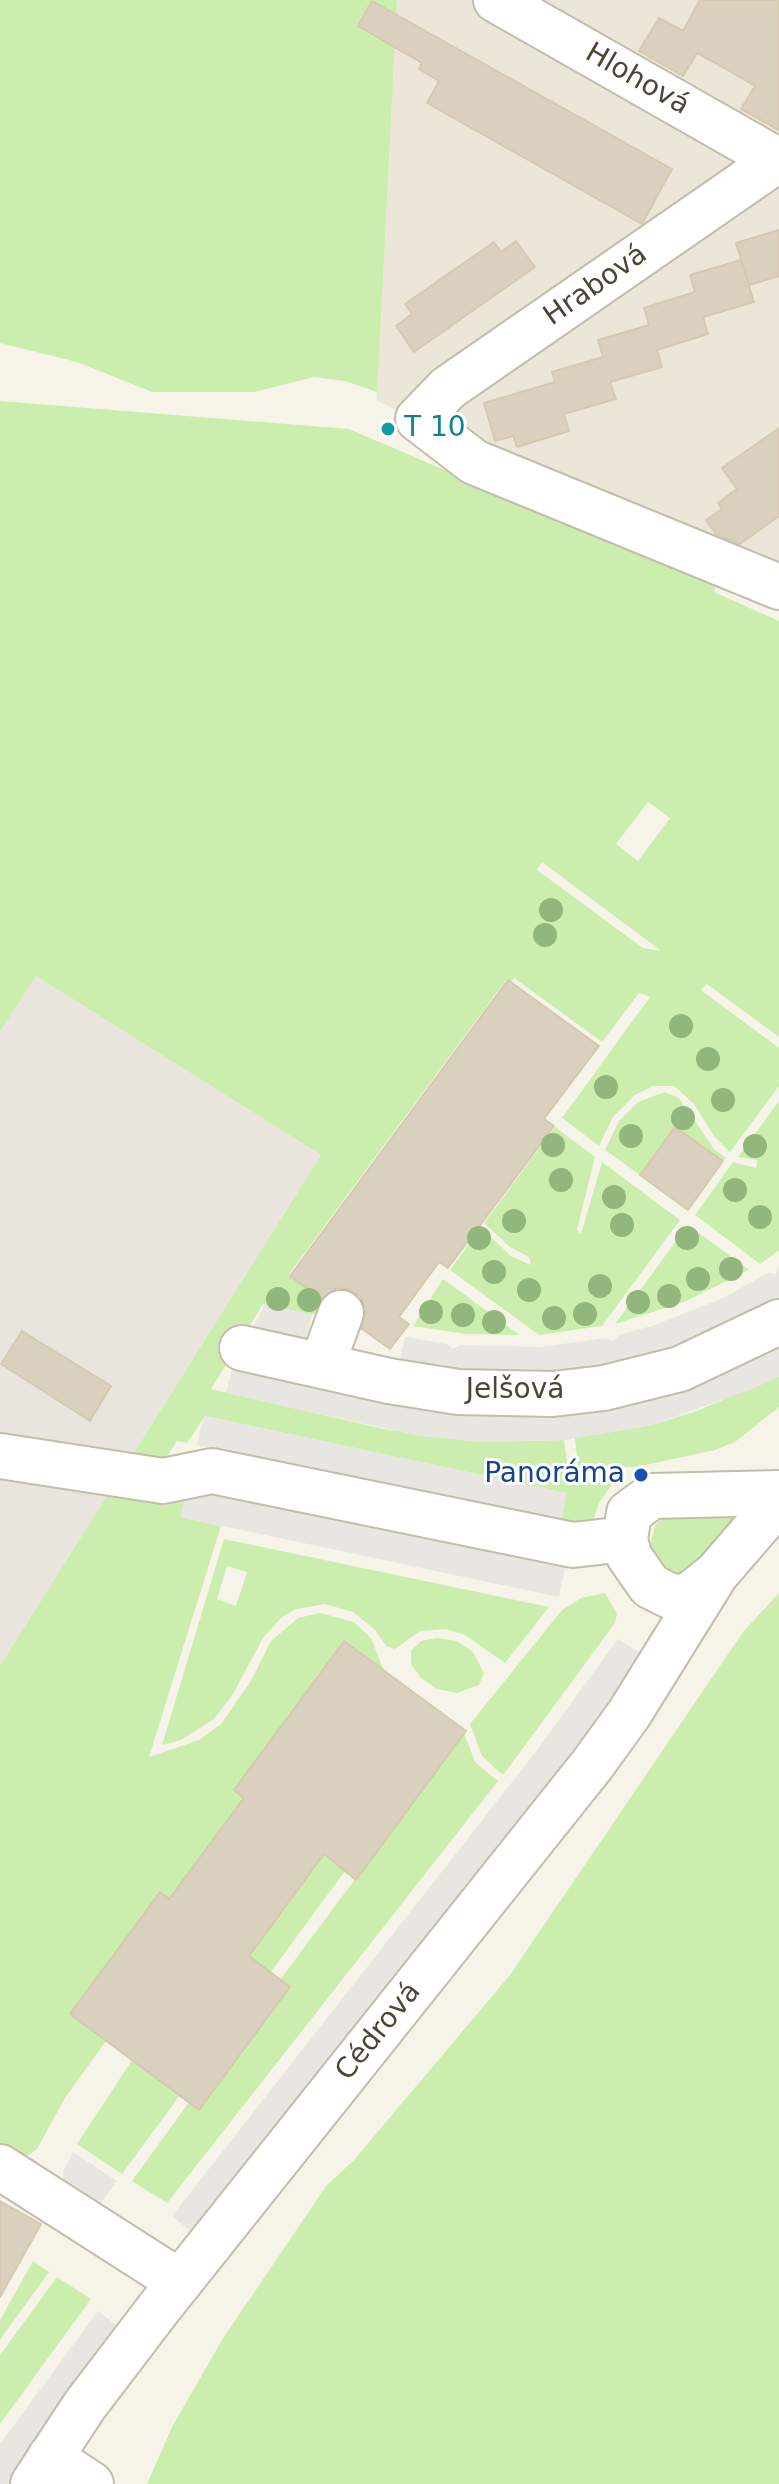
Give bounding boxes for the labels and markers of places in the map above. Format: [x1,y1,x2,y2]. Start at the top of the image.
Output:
place label: T 10 [404,412,466,446]
marker: T 10 [379,420,397,438]
place label: Panoráma [484,1458,625,1492]
marker: Panoráma [632,1466,650,1484]

